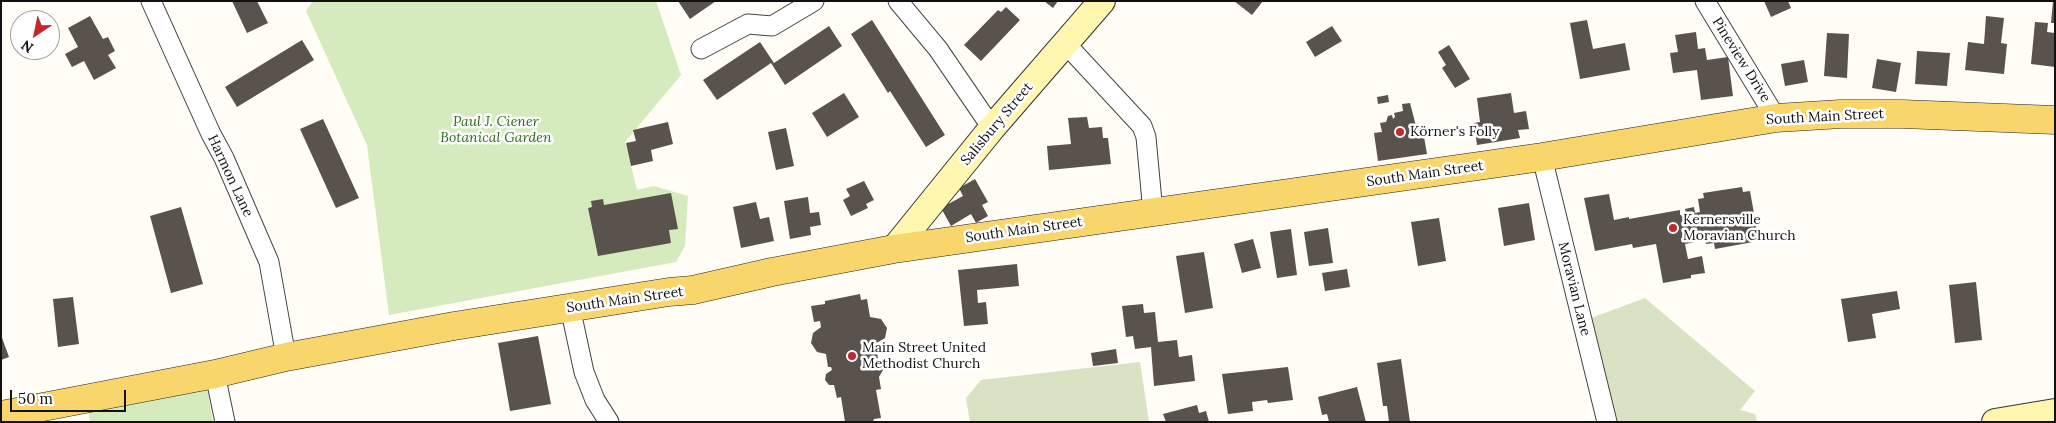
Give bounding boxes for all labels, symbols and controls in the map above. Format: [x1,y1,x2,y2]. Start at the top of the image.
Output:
north arrow [10,10,60,60]
street label: Pineview Drive [1708,14,1774,106]
text: N [18,36,37,57]
street label: Salisbury Street [957,79,1037,169]
street label: South Main Street [1766,106,1884,128]
park label: Paul J. Ciener Botanical Garden [440,114,552,146]
place label: Körner's Folly [1410,124,1499,140]
marker: Körner's Folly [1394,126,1406,138]
street label: Harmon Lane [204,132,256,220]
street label: South Main Street [1365,157,1485,191]
place label: Kernersville Moravian Church [1683,212,1796,244]
street label: South Main Street [964,213,1084,247]
marker: Kernersville Moravian Church [1667,222,1679,234]
street label: Moravian Lane [1554,240,1594,338]
street label: South Main Street [565,283,685,317]
place label: Main Street United Methodist Church [862,340,986,372]
marker: Main Street United Methodist Church [846,350,858,362]
scale bar [12,380,129,412]
text: 50 m [18,389,53,408]

